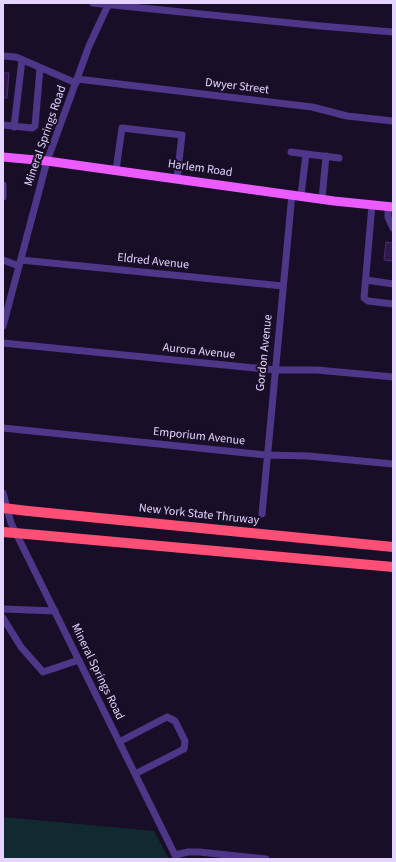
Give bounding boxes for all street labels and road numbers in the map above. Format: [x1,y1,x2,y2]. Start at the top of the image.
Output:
street label: Dwyer Street [204,76,270,98]
street label: Mineral Springs Road [22,84,70,188]
street label: Harlem Road [167,157,233,181]
street label: Eldred Avenue [116,251,190,273]
street label: Gordon Avenue [254,314,276,392]
street label: Aurora Avenue [162,341,236,363]
street label: Emporium Avenue [152,425,246,449]
street label: New York State Thruway [138,502,260,528]
street label: Mineral Springs Road [67,621,127,723]

